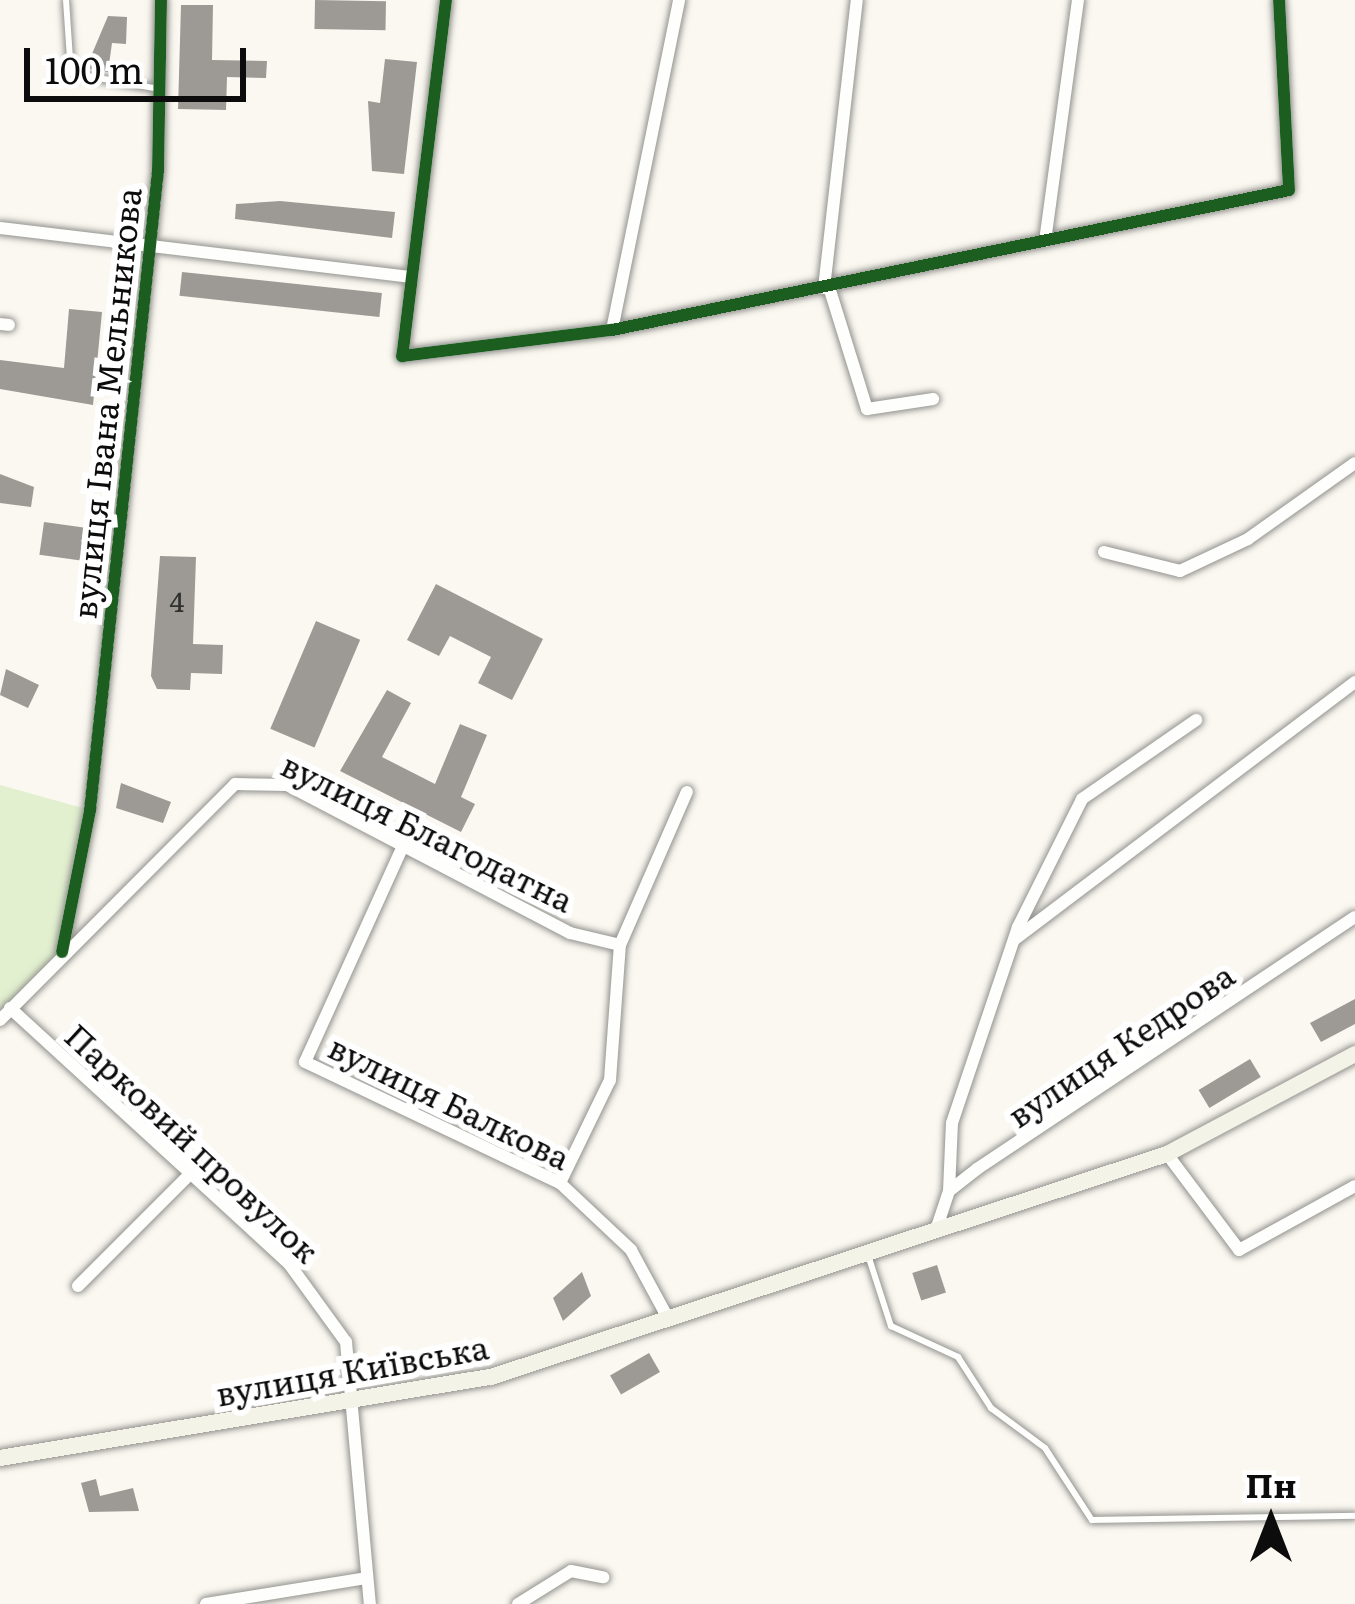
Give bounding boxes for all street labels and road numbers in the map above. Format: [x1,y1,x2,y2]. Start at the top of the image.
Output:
street label: вулиця Івана Мельникова [63,186,147,620]
street label: вулиця Благодатна [276,743,580,919]
street label: вулиця Кедрова [999,954,1241,1134]
street label: Парковий провулок [58,1014,328,1270]
street label: вулиця Балкова [323,1025,577,1177]
street label: вулиця Київська [213,1326,491,1412]

